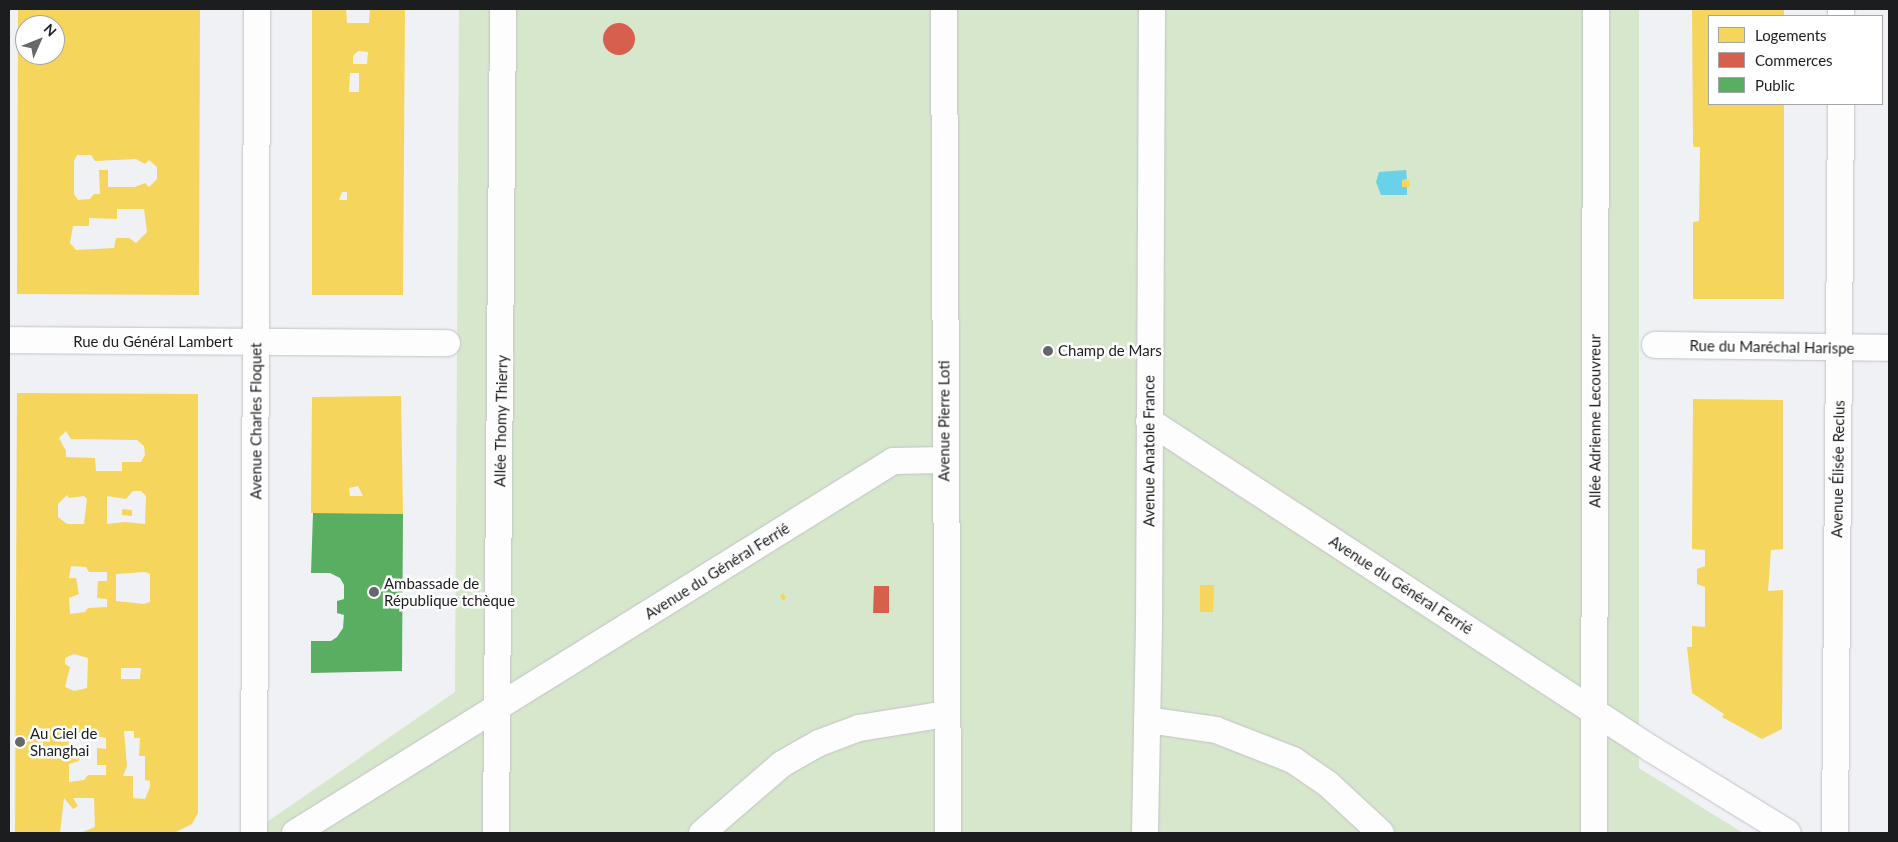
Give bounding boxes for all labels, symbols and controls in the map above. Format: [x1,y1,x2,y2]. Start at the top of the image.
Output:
north arrow [15,15,65,65]
legend [1708,15,1883,105]
text: N [41,20,60,40]
text: Logements [1755,26,1827,44]
text: Commerces [1755,51,1833,69]
text: Public [1755,76,1795,94]
street label: Rue du Général Lambert [73,333,233,351]
street label: Allée Adrienne Lecouvreur [1586,334,1604,508]
street label: Rue du Maréchal Harispe [1689,337,1855,357]
place label: Champ de Mars [1058,342,1162,360]
street label: Avenue Charles Floquet [247,343,265,499]
marker: Champ de Mars [1042,345,1054,357]
street label: Allée Thomy Thierry [491,354,511,488]
street label: Avenue Pierre Loti [935,360,953,482]
street label: Avenue Anatole France [1140,375,1158,527]
street label: Avenue Élisée Reclus [1828,400,1848,538]
street label: Avenue du Général Ferrié [641,519,793,623]
street label: Avenue du Général Ferrié [1326,532,1476,638]
place label: Ambassade de République tchèque [384,574,515,609]
marker: Ambassade de République tchèque [368,586,380,598]
place label: Au Ciel de Shanghai [30,724,97,759]
marker: Au Ciel de Shanghai [14,736,26,748]

